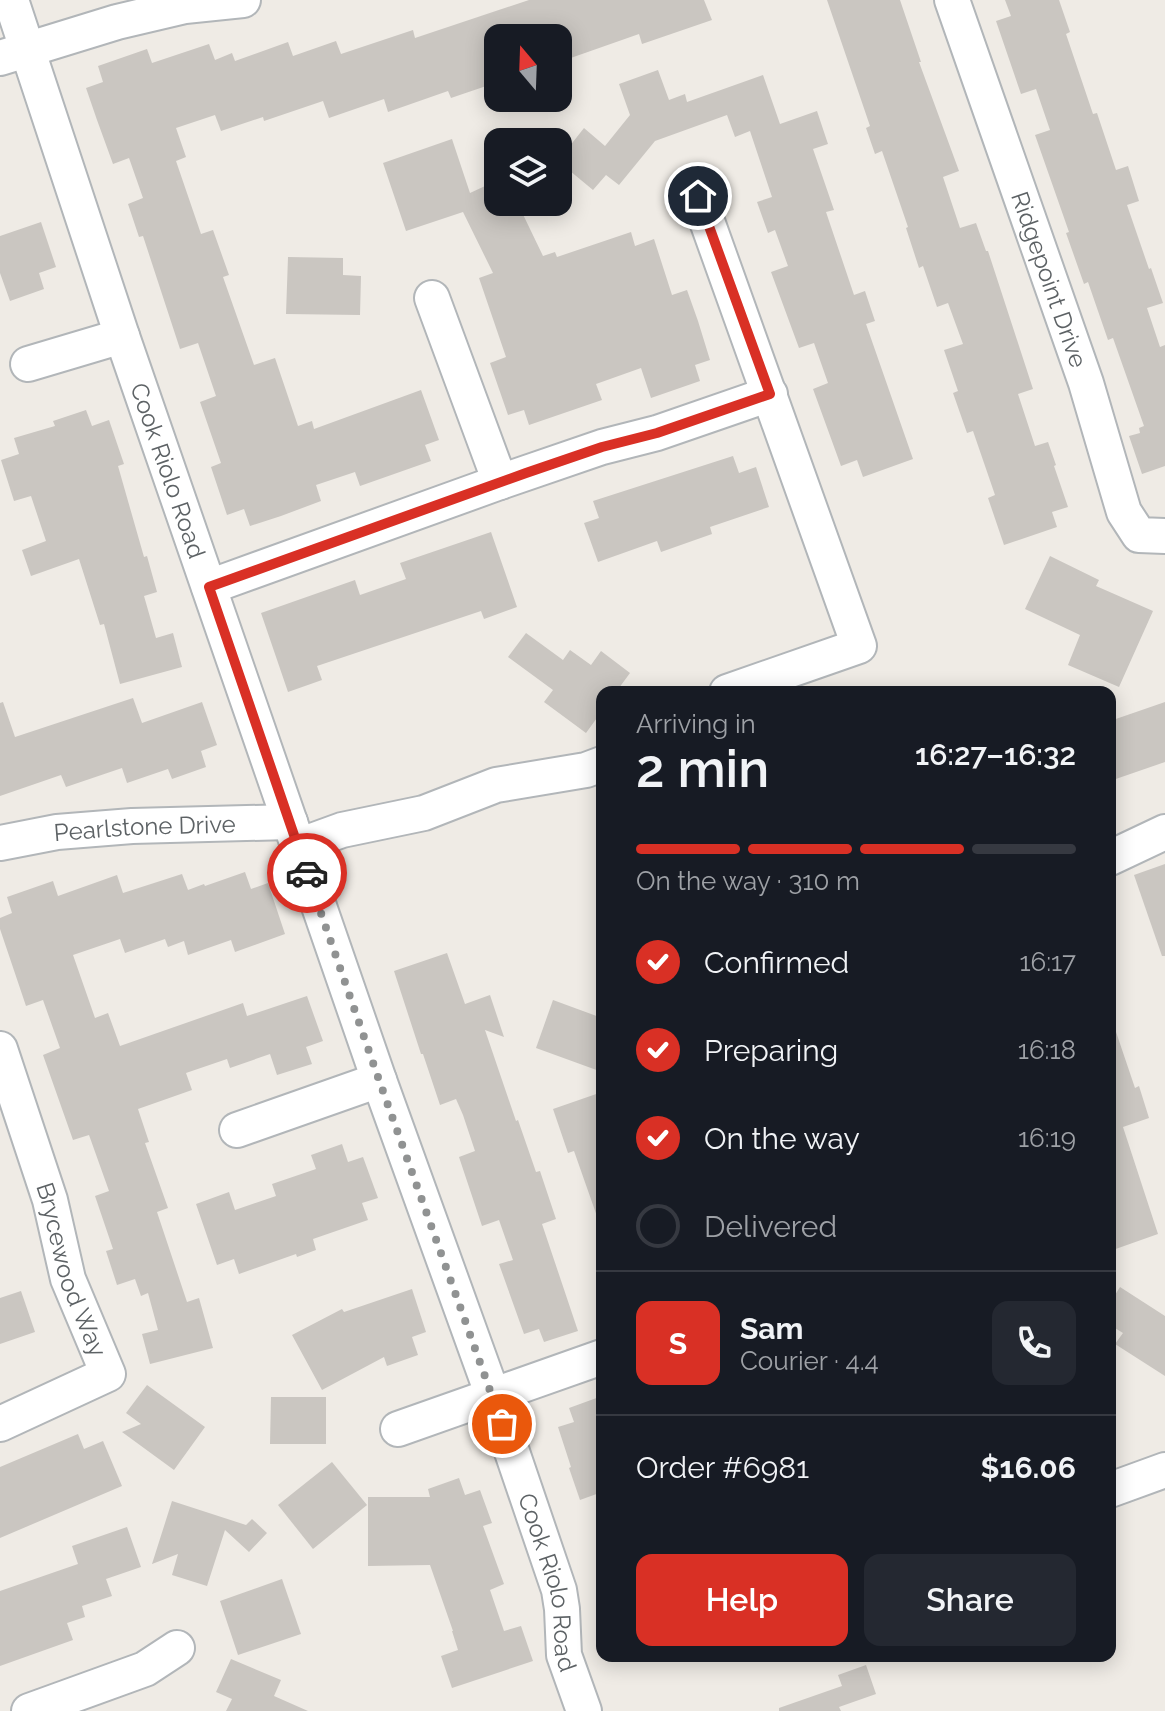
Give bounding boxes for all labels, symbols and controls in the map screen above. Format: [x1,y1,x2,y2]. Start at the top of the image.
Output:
north arrow [484,24,572,112]
map controls [484,24,572,216]
button: layers [484,128,572,216]
pin [664,162,732,230]
icon: home [676,174,720,218]
street label: Ridgepoint Drive [1006,188,1094,371]
street label: Cook Riolo Road [125,379,212,562]
text: Arriving in [636,709,756,739]
text: 16:27–16:32 [915,737,1076,772]
text: 2 min [636,738,769,799]
street label: Pearlstone Drive [53,809,236,847]
courier [267,833,347,913]
icon: car [285,851,329,895]
text: On the way · 310 m [636,866,860,896]
icon: check [636,940,680,984]
text: Confirmed [704,945,849,980]
text: 16:17 [1019,947,1076,977]
icon: check [636,1028,680,1072]
text: Preparing [704,1033,838,1068]
text: 16:18 [1018,1035,1076,1065]
icon: check [636,1116,680,1160]
text: On the way [704,1121,860,1156]
text: 16:19 [1018,1123,1076,1153]
street label: Brycewood Way [31,1179,113,1361]
text: Delivered [704,1209,837,1244]
button: phone [992,1301,1076,1385]
text: Sam [740,1311,803,1346]
text: S [669,1326,687,1361]
text: Courier · 4.4 [740,1346,879,1376]
pin [468,1390,536,1458]
icon: bag [480,1402,524,1446]
text: Order #6981 [636,1450,809,1485]
text: $16.06 [981,1450,1076,1485]
street label: Cook Riolo Road [513,1489,583,1676]
button: Help [636,1554,848,1646]
button: Share [864,1554,1076,1646]

